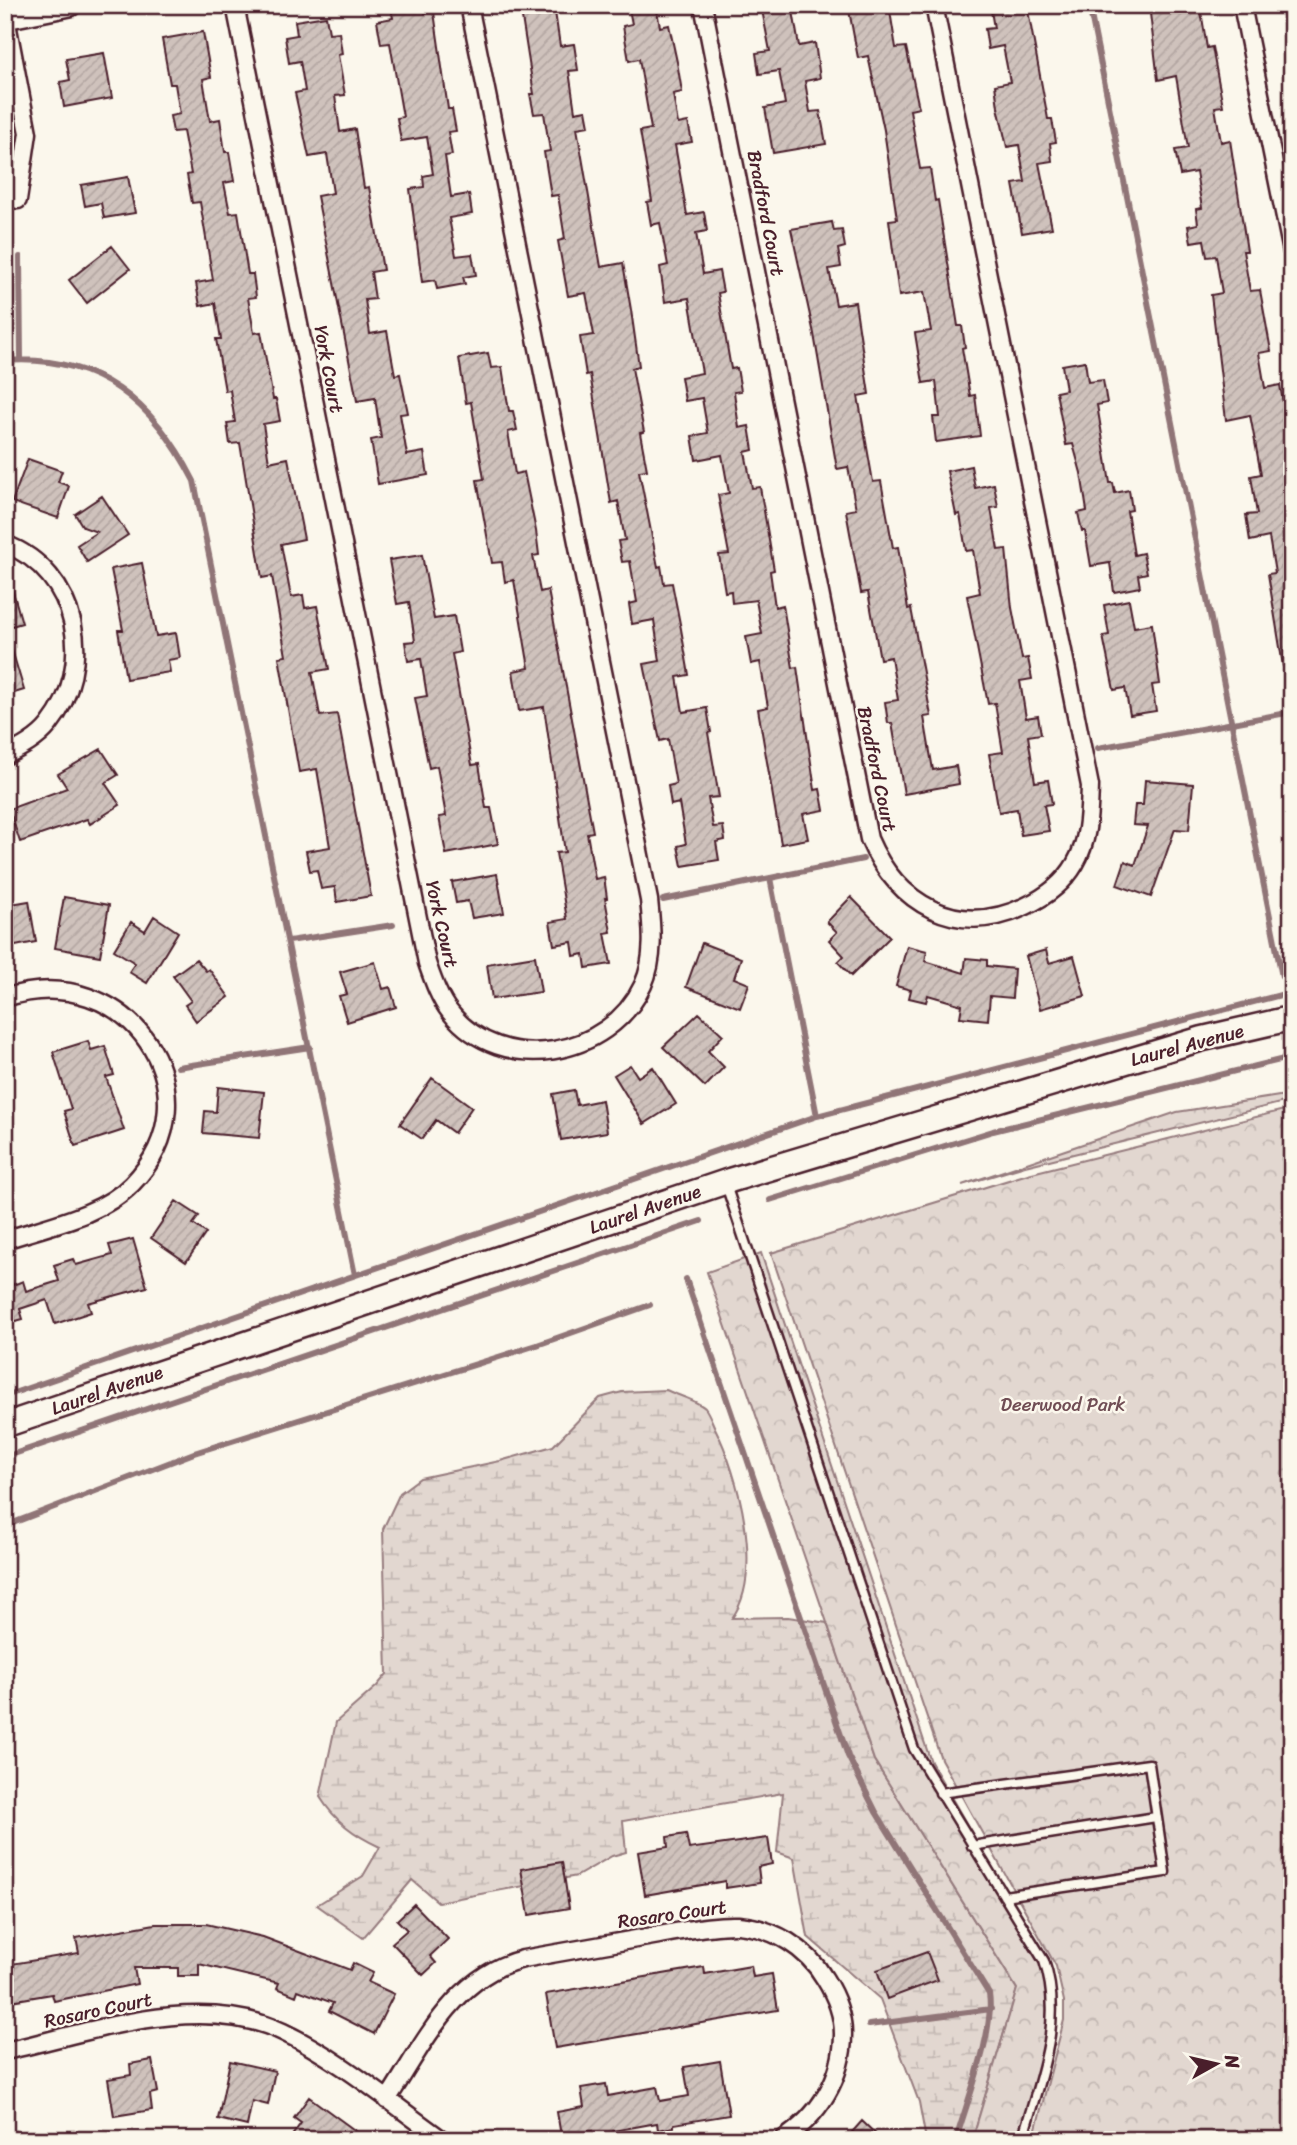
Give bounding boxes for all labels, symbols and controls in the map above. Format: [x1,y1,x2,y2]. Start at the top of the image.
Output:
street label: Bradford Court [738,147,794,279]
street label: York Court [304,322,354,416]
street label: Bradford Court [848,703,906,835]
street label: York Court [416,877,468,971]
street label: Laurel Avenue [1126,1014,1248,1076]
street label: Laurel Avenue [585,1174,705,1244]
street label: Laurel Avenue [47,1355,167,1425]
park label: Deerwood Park [1001,1388,1125,1421]
street label: Rosaro Court [616,1890,728,1938]
street label: Rosaro Court [41,1982,155,2038]
north arrow [1182,2030,1252,2100]
text: N [1215,2052,1250,2071]

